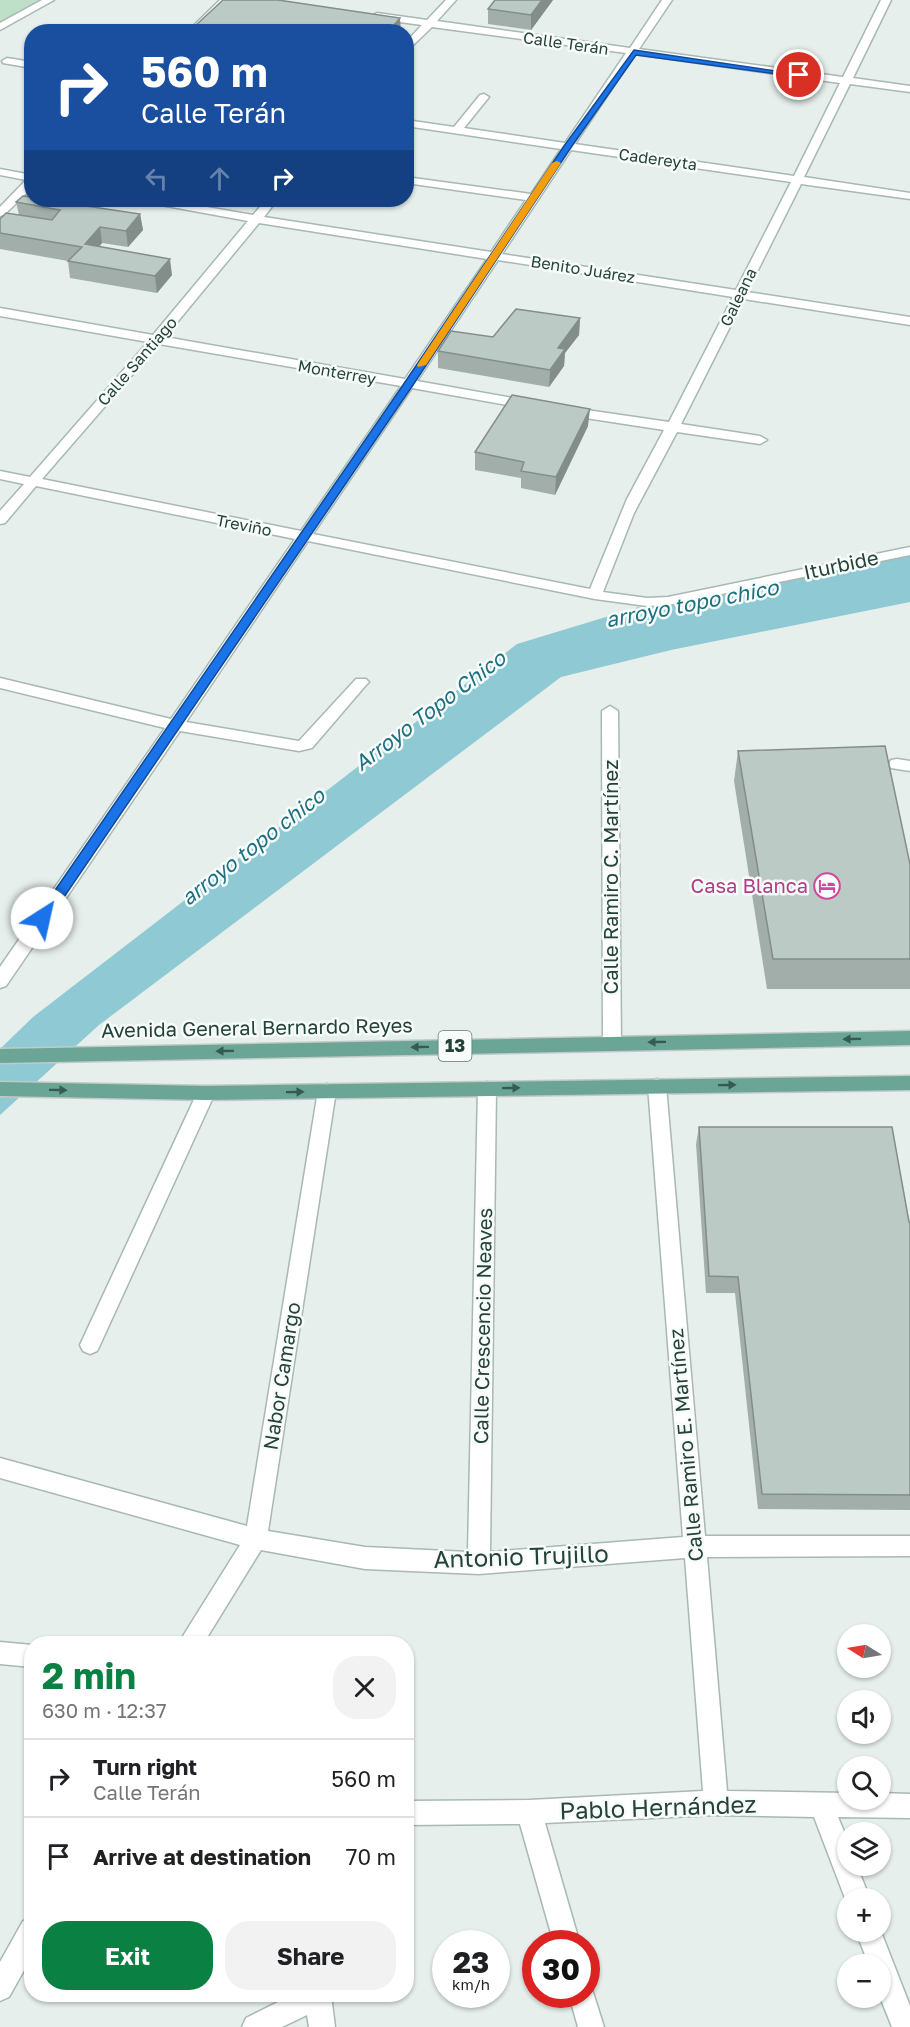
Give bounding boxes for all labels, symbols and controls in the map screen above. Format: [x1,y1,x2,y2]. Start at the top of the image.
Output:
street label: Calle Terán [522,27,610,59]
text: 560 m [141,46,268,96]
icon: right [42,48,120,126]
pin [773,49,824,100]
icon: arrive [782,58,815,91]
text: Calle Terán [141,97,286,129]
street label: Cadereyta [618,144,698,174]
icon: left [140,162,173,195]
icon: ahead [203,162,236,195]
icon: right [266,162,299,195]
street label: Benito Juárez [529,251,637,287]
street label: Galeana [715,265,761,329]
street label: Calle Santiago [93,312,181,410]
street label: Monterrey [296,355,378,389]
street label: Treviño [214,510,274,540]
street label: Iturbide [801,544,880,584]
water label: arroyo topo chico [603,573,782,632]
water label: Arroyo Topo Chico [349,644,511,776]
street label: Calle Ramiro C. Martínez [598,760,622,994]
water label: arroyo topo chico [175,781,331,910]
hotel icon: Casa Blanca [812,871,842,901]
place label: Casa Blanca [691,873,808,897]
position arrow [10,886,74,950]
street label: Avenida General Bernardo Reyes [101,1012,413,1042]
road number: 13 [438,1031,472,1061]
one-way arrow [842,1034,861,1044]
one-way arrow [647,1037,666,1047]
one-way arrow [410,1042,429,1052]
one-way arrow [215,1046,234,1056]
one-way arrow [718,1080,737,1090]
one-way arrow [502,1084,521,1093]
one-way arrow [49,1085,68,1095]
one-way arrow [286,1087,305,1096]
street label: Calle Crescencio Neaves [468,1208,496,1444]
street label: Nabor Camargo [257,1300,305,1452]
street label: Calle Ramiro E. Martínez [663,1328,707,1563]
street label: Antonio Trujillo [433,1538,609,1573]
north arrow [837,1624,891,1678]
map controls [837,1624,891,2008]
text: 2 min [42,1654,136,1697]
button: close [333,1656,396,1719]
button: sound [837,1690,891,1744]
text: 630 m · 12:37 [42,1698,167,1722]
text: Turn right [93,1753,197,1780]
button: search [837,1756,891,1810]
icon: right [42,1762,75,1795]
text: 560 m [331,1765,396,1792]
text: Calle Terán [93,1780,201,1804]
street label: Pablo Hernández [559,1789,757,1824]
button: layers [837,1822,891,1876]
icon: arrive [42,1840,75,1873]
text: Arrive at destination [93,1843,311,1870]
text: 70 m [346,1843,396,1870]
button: + [837,1888,891,1942]
button: Exit [42,1921,213,1990]
button: Share [225,1921,396,1990]
speed limit sign: 30 [522,1930,600,2008]
text: 23 [453,1944,489,1980]
button: − [837,1954,891,2008]
text: km/h [452,1975,490,1993]

